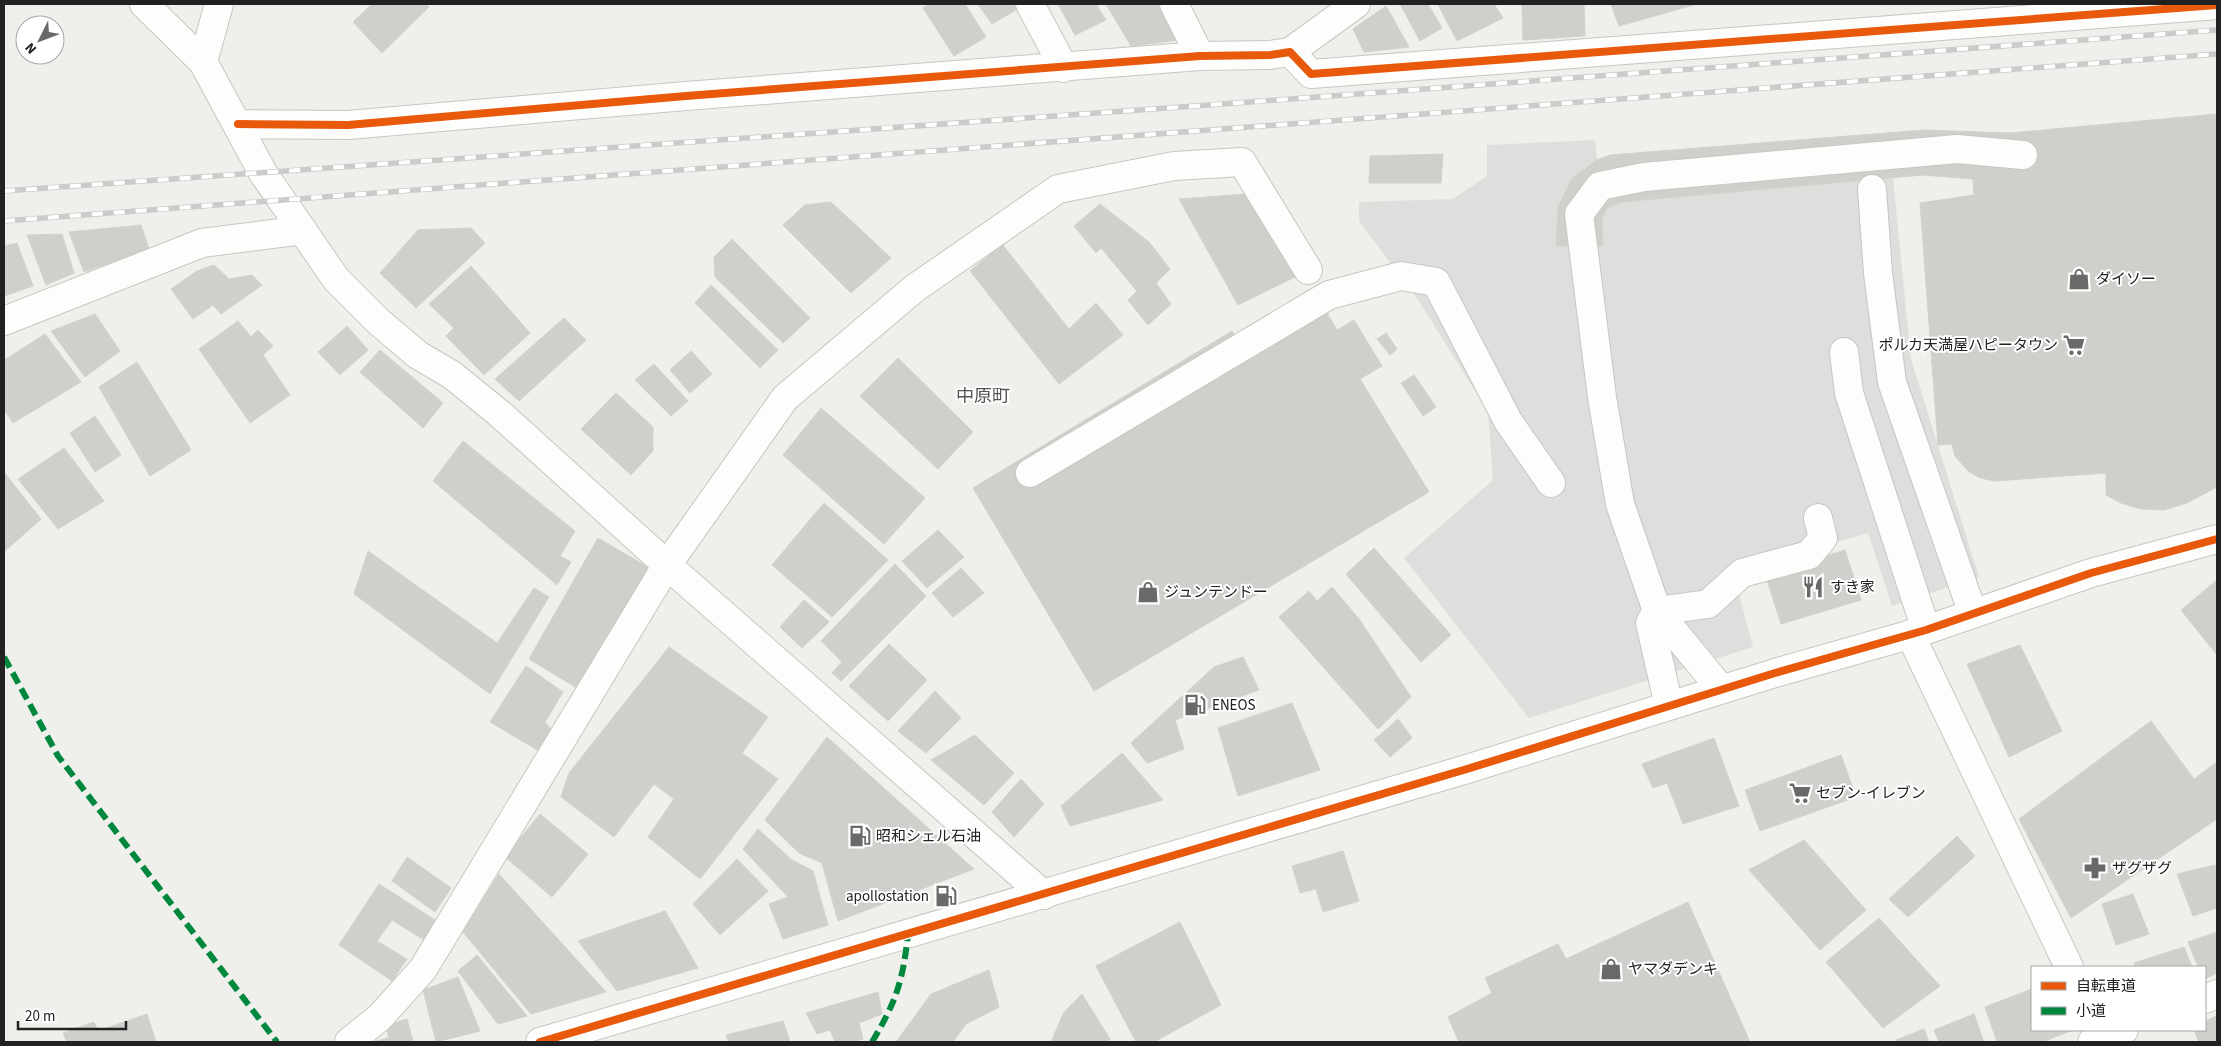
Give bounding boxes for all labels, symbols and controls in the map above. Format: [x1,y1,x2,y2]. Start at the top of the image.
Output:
north arrow [15,15,65,65]
text: N [21,38,42,58]
shop icon: ダイソー [2066,266,2092,292]
place label: ダイソー [2096,269,2156,290]
supermarket icon: ポルカ天満屋ハピータウン [2061,332,2087,358]
place label: ポルカ天満屋ハピータウン [1878,335,2058,356]
district label: 中原町 [956,384,1010,409]
restaurant icon: すき家 [1800,574,1826,600]
place label: すき家 [1830,577,1875,598]
shop icon: ジュンテンドー [1135,579,1161,605]
place label: ジュンテンドー [1164,582,1268,603]
fuel station icon: ENEOS [1182,692,1208,718]
place label: ENEOS [1212,695,1256,716]
supermarket icon: セブン-イレブン [1787,780,1813,806]
place label: セブン-イレブン [1816,783,1926,804]
fuel station icon: 昭和シェル石油 [847,823,873,849]
place label: 昭和シェル石油 [876,826,981,847]
pharmacy icon: ザグザグ [2082,855,2108,881]
place label: ザグザグ [2112,858,2172,879]
fuel station icon: apollostation [933,883,959,909]
place label: apollostation [846,886,929,907]
shop icon: ヤマダデンキ [1598,956,1624,982]
place label: ヤマダデンキ [1628,959,1718,980]
legend [2031,966,2206,1031]
text: 自転車道 [2076,976,2136,997]
scale bar [18,998,125,1030]
text: 小道 [2076,1001,2106,1022]
text: 20 m [25,1006,55,1027]

